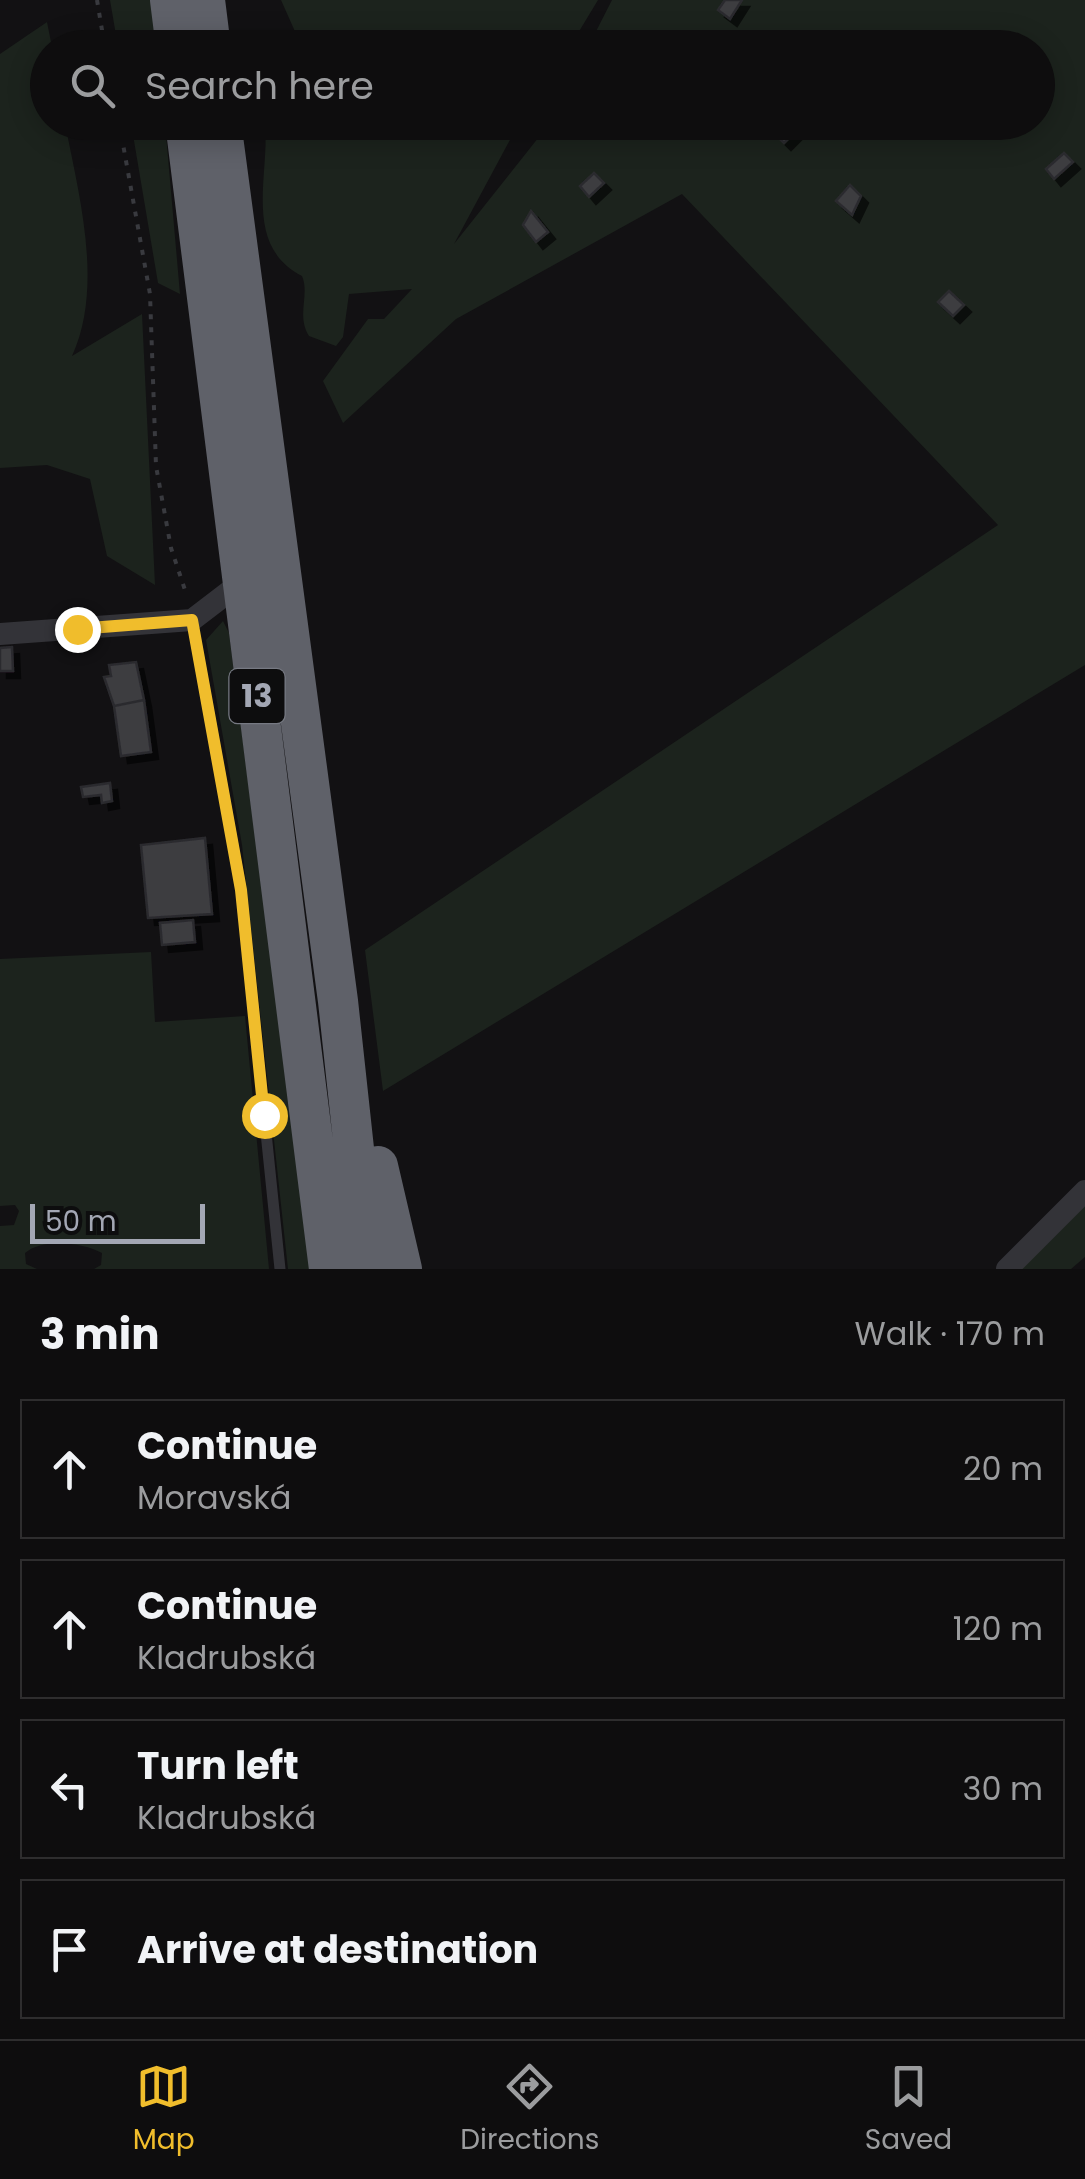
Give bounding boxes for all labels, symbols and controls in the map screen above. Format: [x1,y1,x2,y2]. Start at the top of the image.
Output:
search box [30,30,1055,140]
icon: search [65,58,120,113]
text: Search here [145,59,374,112]
route end [55,607,101,653]
road number: 13 [230,669,284,723]
route start [242,1093,288,1139]
scale bar [30,1199,205,1244]
text: 50 m [45,1202,116,1241]
text: 3 min [40,1305,160,1364]
text: Walk · 170 m [855,1311,1045,1356]
text: Continue [137,1419,317,1472]
icon: ahead [42,1442,97,1497]
text: 20 m [963,1446,1043,1491]
text: Moravská [137,1475,291,1520]
text: Continue [137,1579,317,1632]
icon: ahead [42,1602,97,1657]
text: 120 m [953,1606,1043,1651]
text: Kladrubská [137,1635,316,1680]
text: Turn left [137,1739,299,1792]
icon: left [42,1762,97,1817]
text: 30 m [963,1766,1043,1811]
text: Kladrubská [137,1795,316,1840]
icon: arrive [42,1922,97,1977]
text: Arrive at destination [137,1923,538,1976]
tab: Map [133,2059,195,2161]
tab: Directions [460,2059,599,2161]
tab: Saved [865,2059,952,2161]

